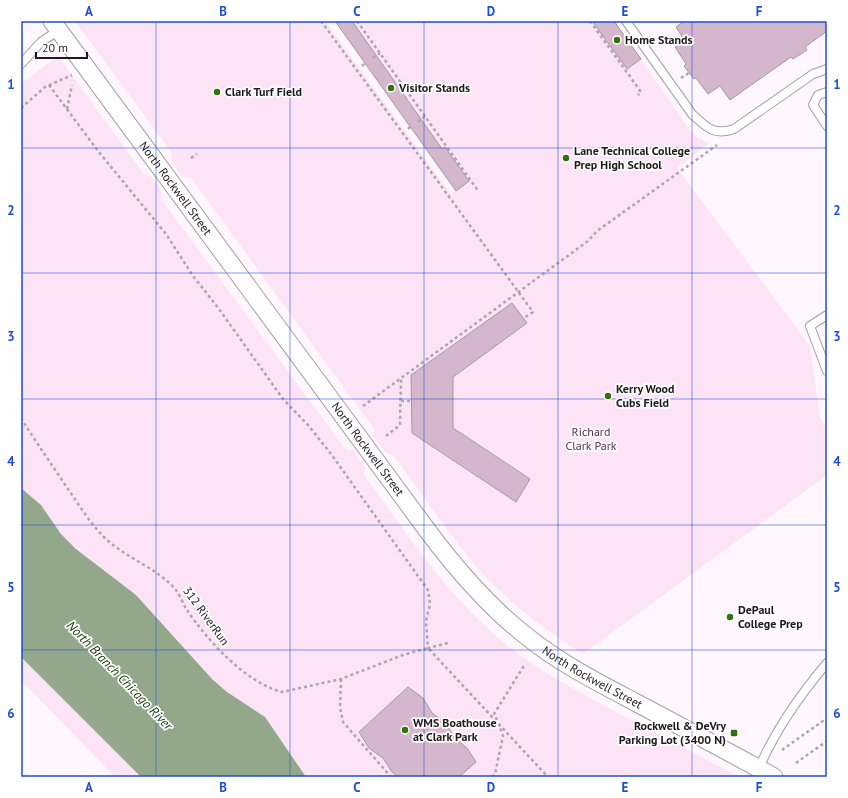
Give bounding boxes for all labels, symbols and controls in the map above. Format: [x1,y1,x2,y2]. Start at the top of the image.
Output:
text: A [85,3,93,20]
text: B [219,3,227,20]
text: C [353,3,361,20]
text: D [487,3,495,20]
text: E [622,3,629,20]
text: F [756,3,763,20]
place label: Home Stands [625,32,693,47]
scale bar [36,34,87,60]
marker: Home Stands [612,35,622,45]
text: 20 m [42,40,68,55]
text: 1 [7,76,15,93]
text: 1 [833,76,841,93]
place label: Visitor Stands [398,80,470,95]
marker: Visitor Stands [386,83,396,93]
place label: Clark Turf Field [225,84,302,99]
marker: Clark Turf Field [212,87,222,97]
street label: North Rockwell Street [136,138,215,238]
place label: Lane Technical College Prep High School [574,143,690,172]
marker: Lane Technical College Prep High School [561,153,571,163]
text: 2 [7,202,15,219]
text: 2 [833,202,841,219]
text: 3 [7,328,15,345]
text: 3 [833,328,841,345]
place label: Kerry Wood Cubs Field [616,381,675,410]
marker: Kerry Wood Cubs Field [603,391,613,401]
street label: North Rockwell Street [328,399,407,499]
park label: Richard Clark Park [565,424,617,453]
text: 4 [7,453,15,470]
text: 4 [833,453,841,470]
text: 5 [7,579,15,596]
text: 5 [833,579,841,596]
street label: 312 RiverRun [180,583,233,648]
place label: DePaul College Prep [738,602,803,631]
marker: DePaul College Prep [725,612,735,622]
water label: North Branch Chicago River [63,617,177,734]
street label: North Rockwell Street [540,643,645,712]
text: 6 [7,705,15,722]
text: 6 [833,705,841,722]
place label: WMS Boathouse at Clark Park [413,715,497,744]
place label: Rockwell & DeVry Parking Lot (3400 N) [619,718,726,747]
marker: WMS Boathouse at Clark Park [400,725,410,735]
marker: Rockwell & DeVry Parking Lot (3400 N) [729,728,739,738]
text: A [85,779,93,796]
text: B [219,779,227,796]
text: C [353,779,361,796]
text: D [487,779,495,796]
text: E [622,779,629,796]
text: F [756,779,763,796]

